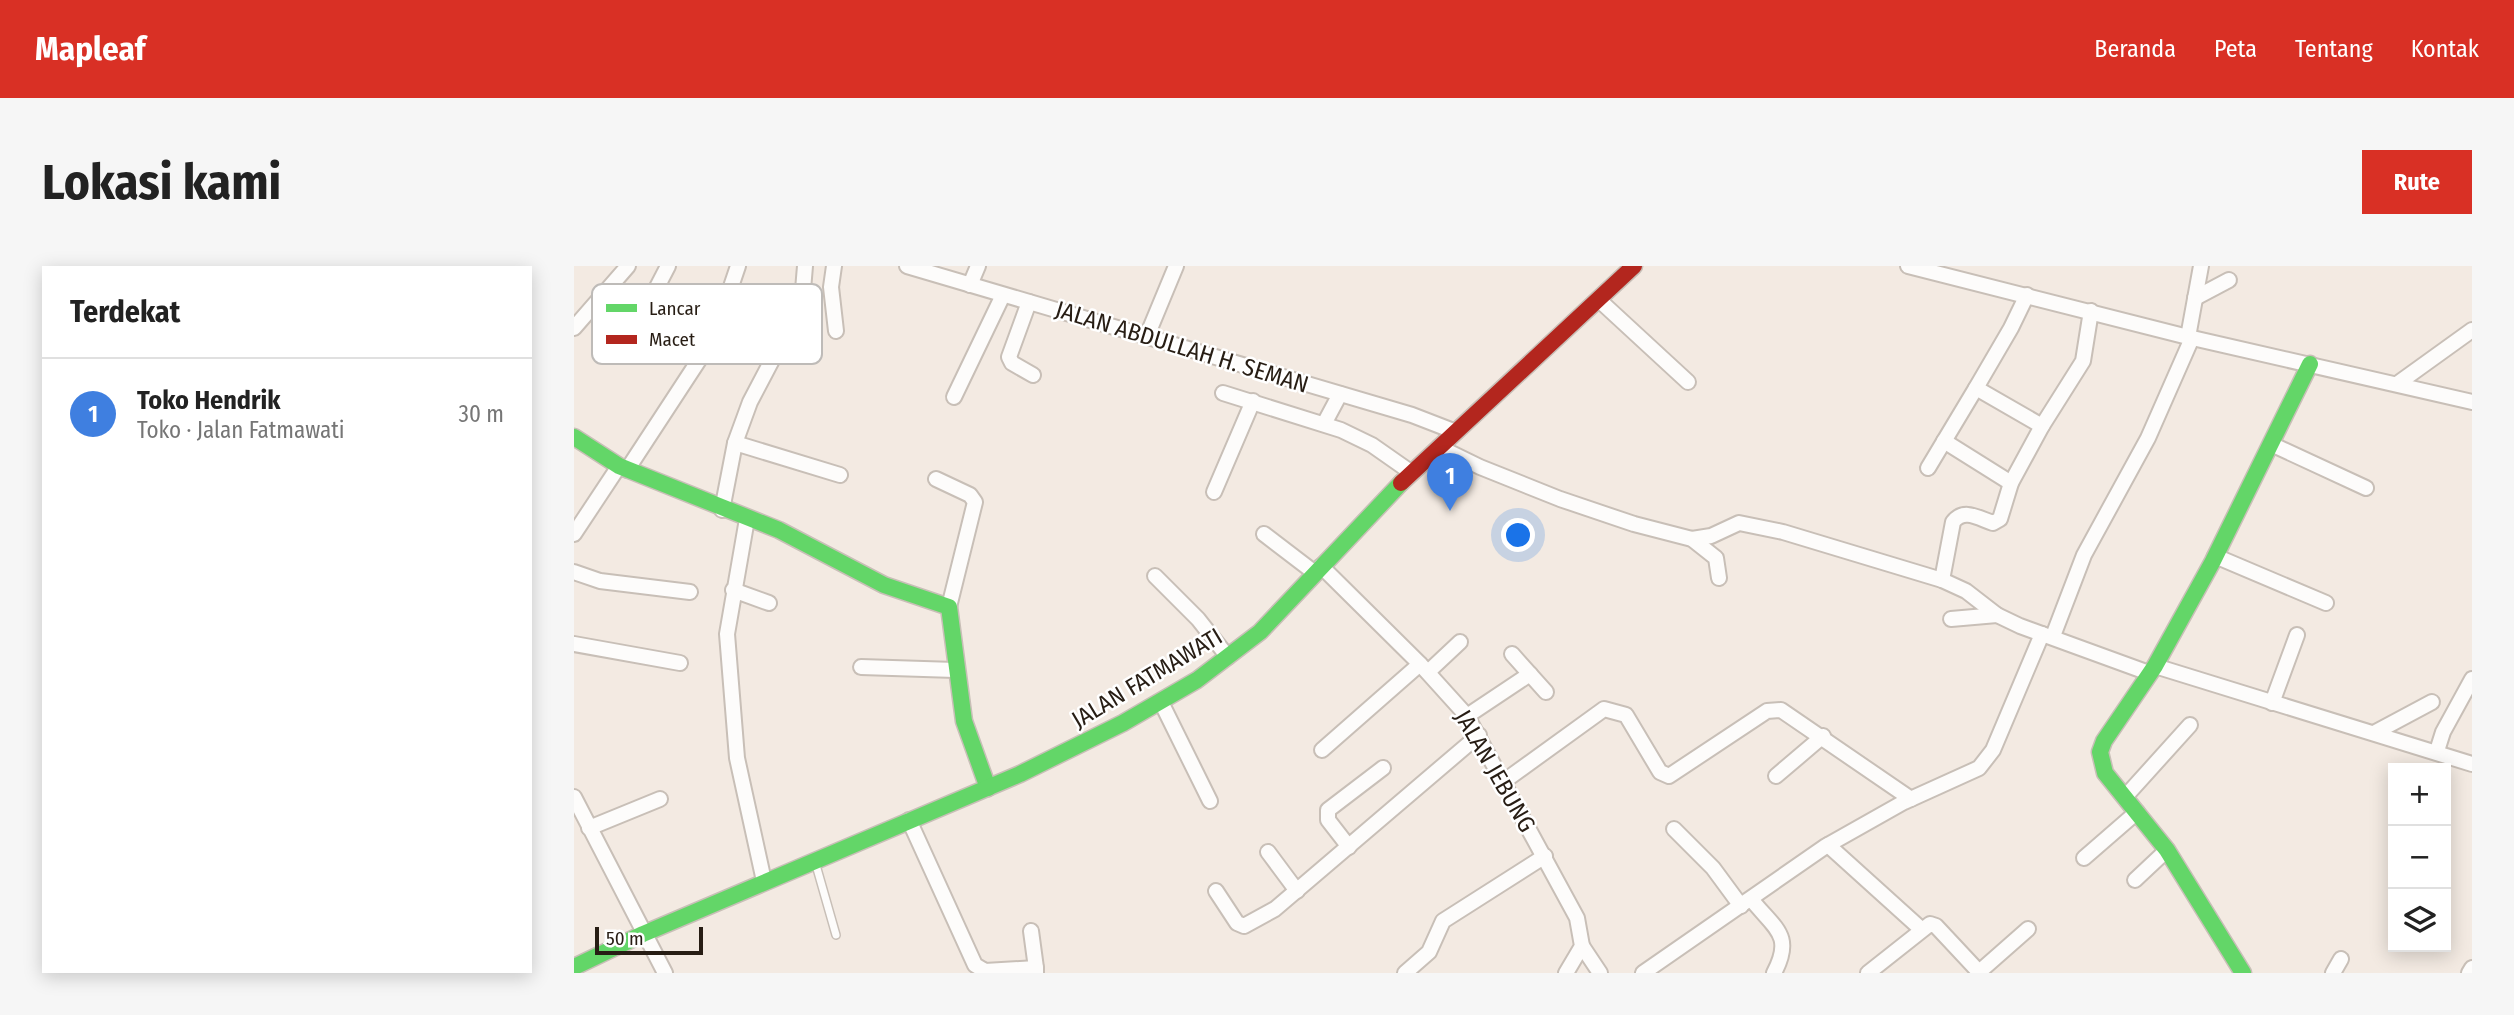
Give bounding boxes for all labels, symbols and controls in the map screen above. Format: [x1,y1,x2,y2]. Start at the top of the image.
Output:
text: Mapleaf [35,29,146,69]
text: Beranda [2094,35,2176,63]
text: Peta [2214,35,2257,63]
text: Tentang [2295,35,2373,63]
text: Kontak [2411,35,2479,63]
button: Rute [2362,150,2472,214]
text: Lokasi kami [42,153,281,212]
legend [592,284,822,364]
text: Terdekat [70,294,180,330]
street label: JALAN ABDULLAH H. SEMAN [1052,295,1312,399]
text: Lancar [649,297,701,320]
text: Macet [649,328,696,351]
text: Toko Hendrik [137,385,281,416]
text: 1 [88,400,98,428]
text: 30 m [459,400,504,428]
text: Toko · Jalan Fatmawati [137,416,345,444]
pin: 1 [1427,453,1473,511]
your location [1501,518,1535,552]
street label: JALAN FATMAWATI [1067,622,1227,734]
street label: JALAN JEBUNG [1449,705,1541,837]
map controls [2388,763,2451,952]
button: + [2388,763,2451,826]
button: − [2388,826,2451,889]
button: layers [2388,889,2451,952]
scale bar [595,924,704,956]
text: 50 m [606,927,644,950]

